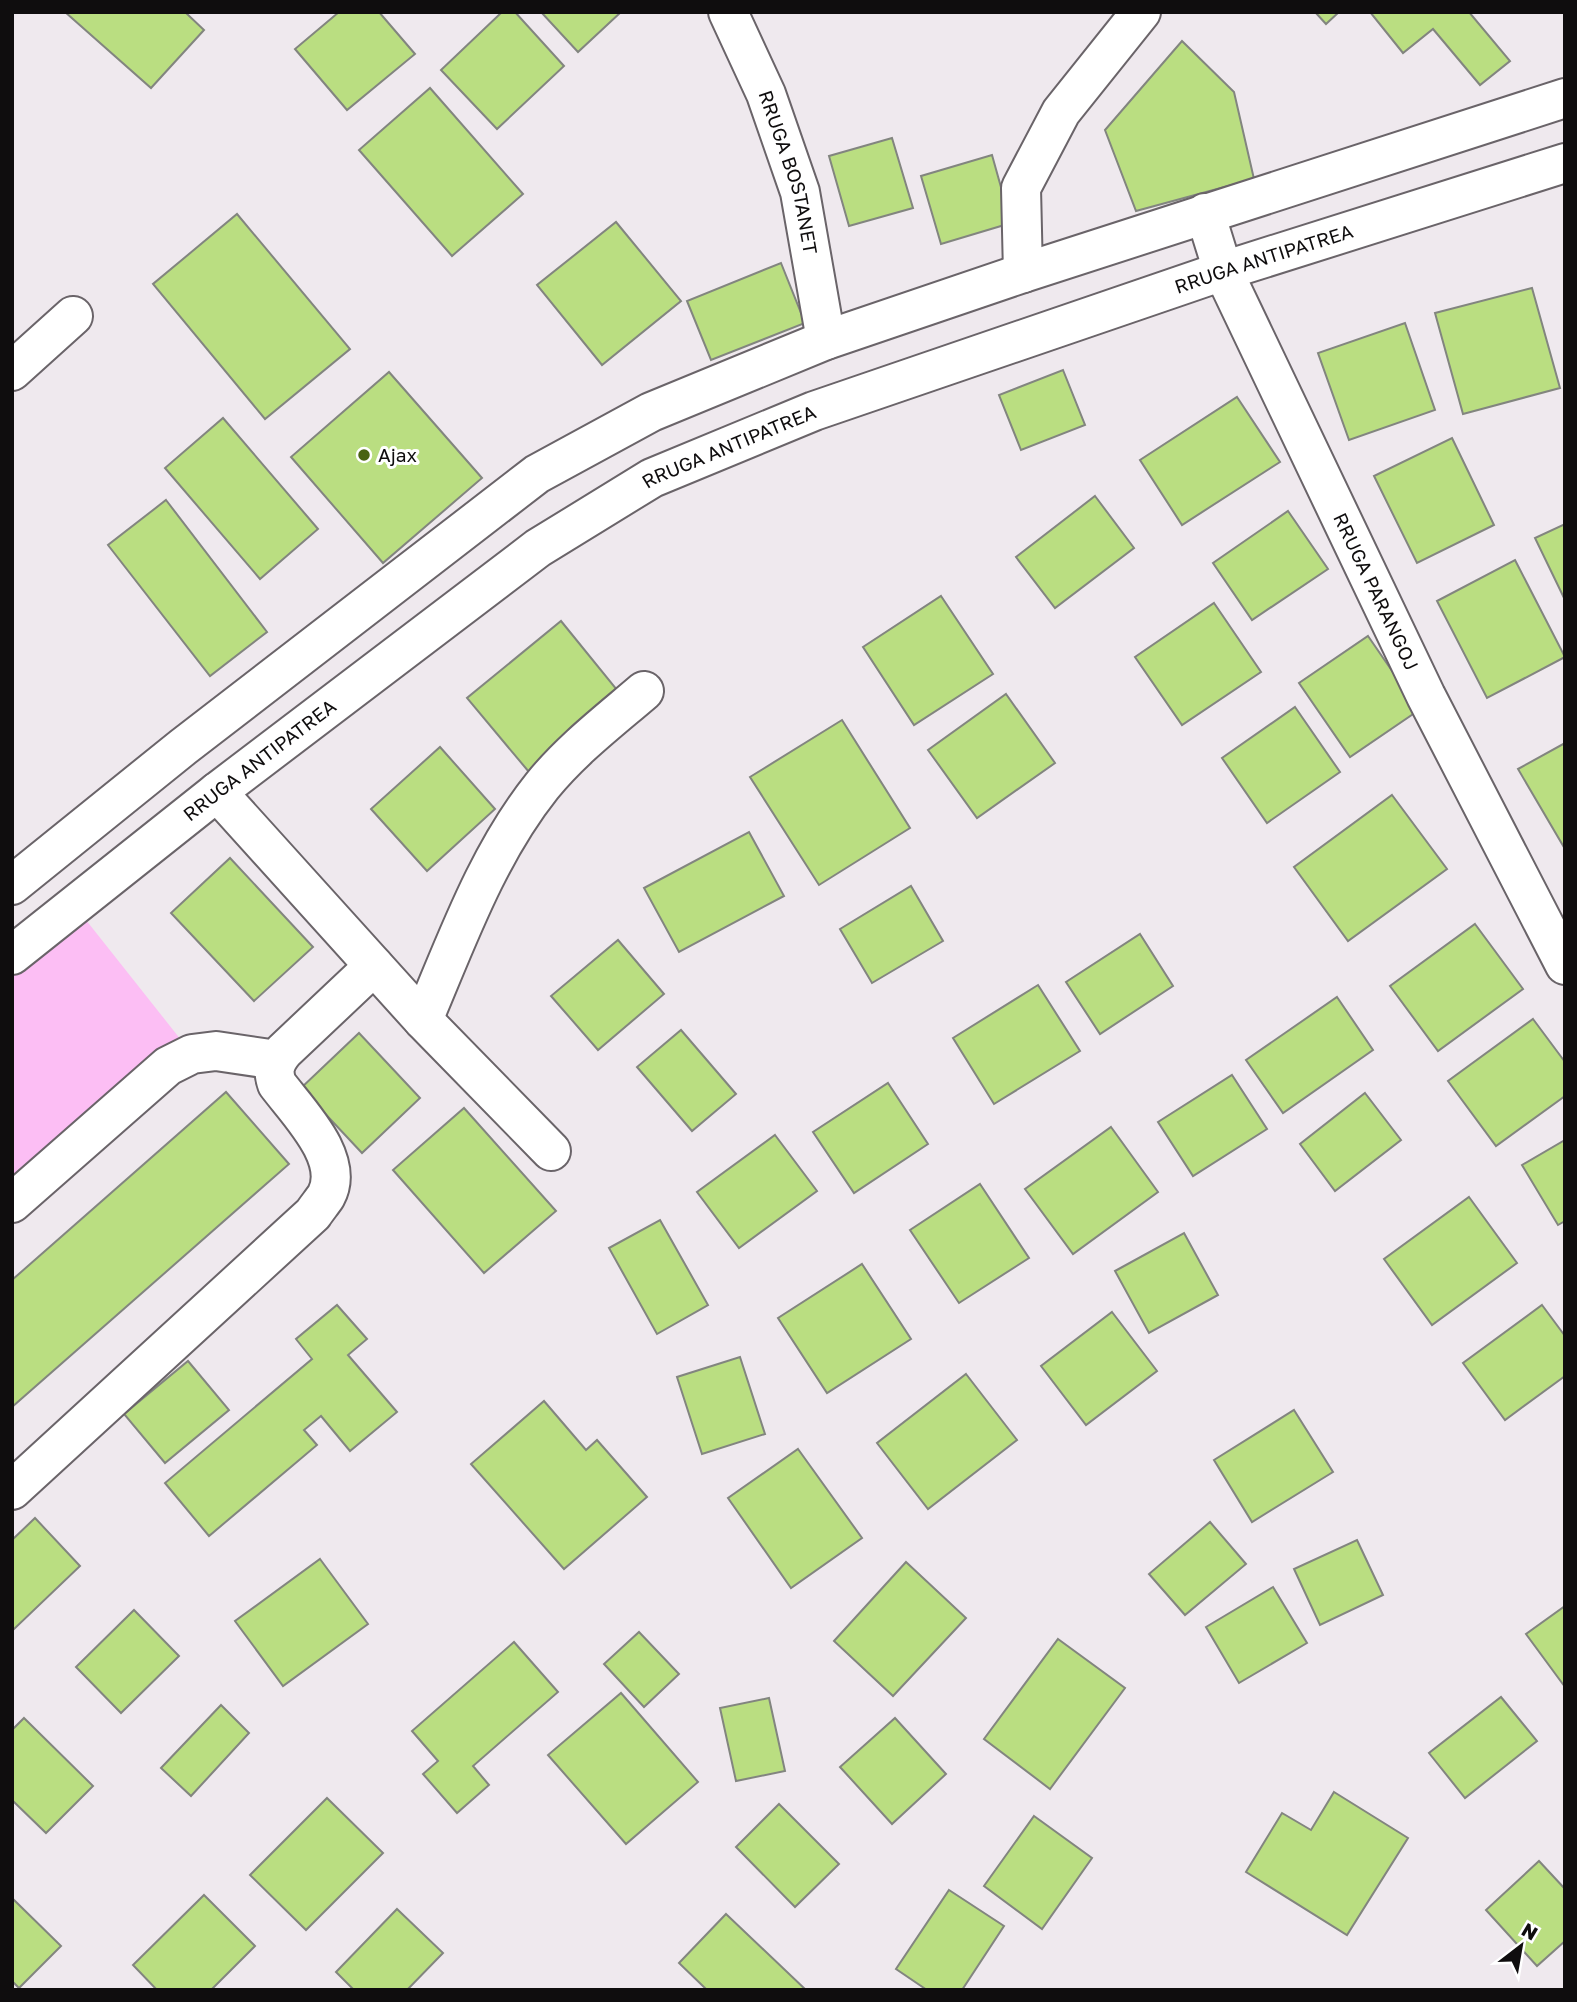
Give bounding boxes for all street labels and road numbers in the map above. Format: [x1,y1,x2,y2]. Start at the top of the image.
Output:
street label: RRUGA BOSTANET [755,87,823,256]
street label: RRUGA ANTIPATREA [1171,219,1356,298]
street label: RRUGA ANTIPATREA [637,399,819,493]
street label: RRUGA PARANGOJ [1329,509,1424,674]
street label: RRUGA ANTIPATREA [178,694,340,825]

